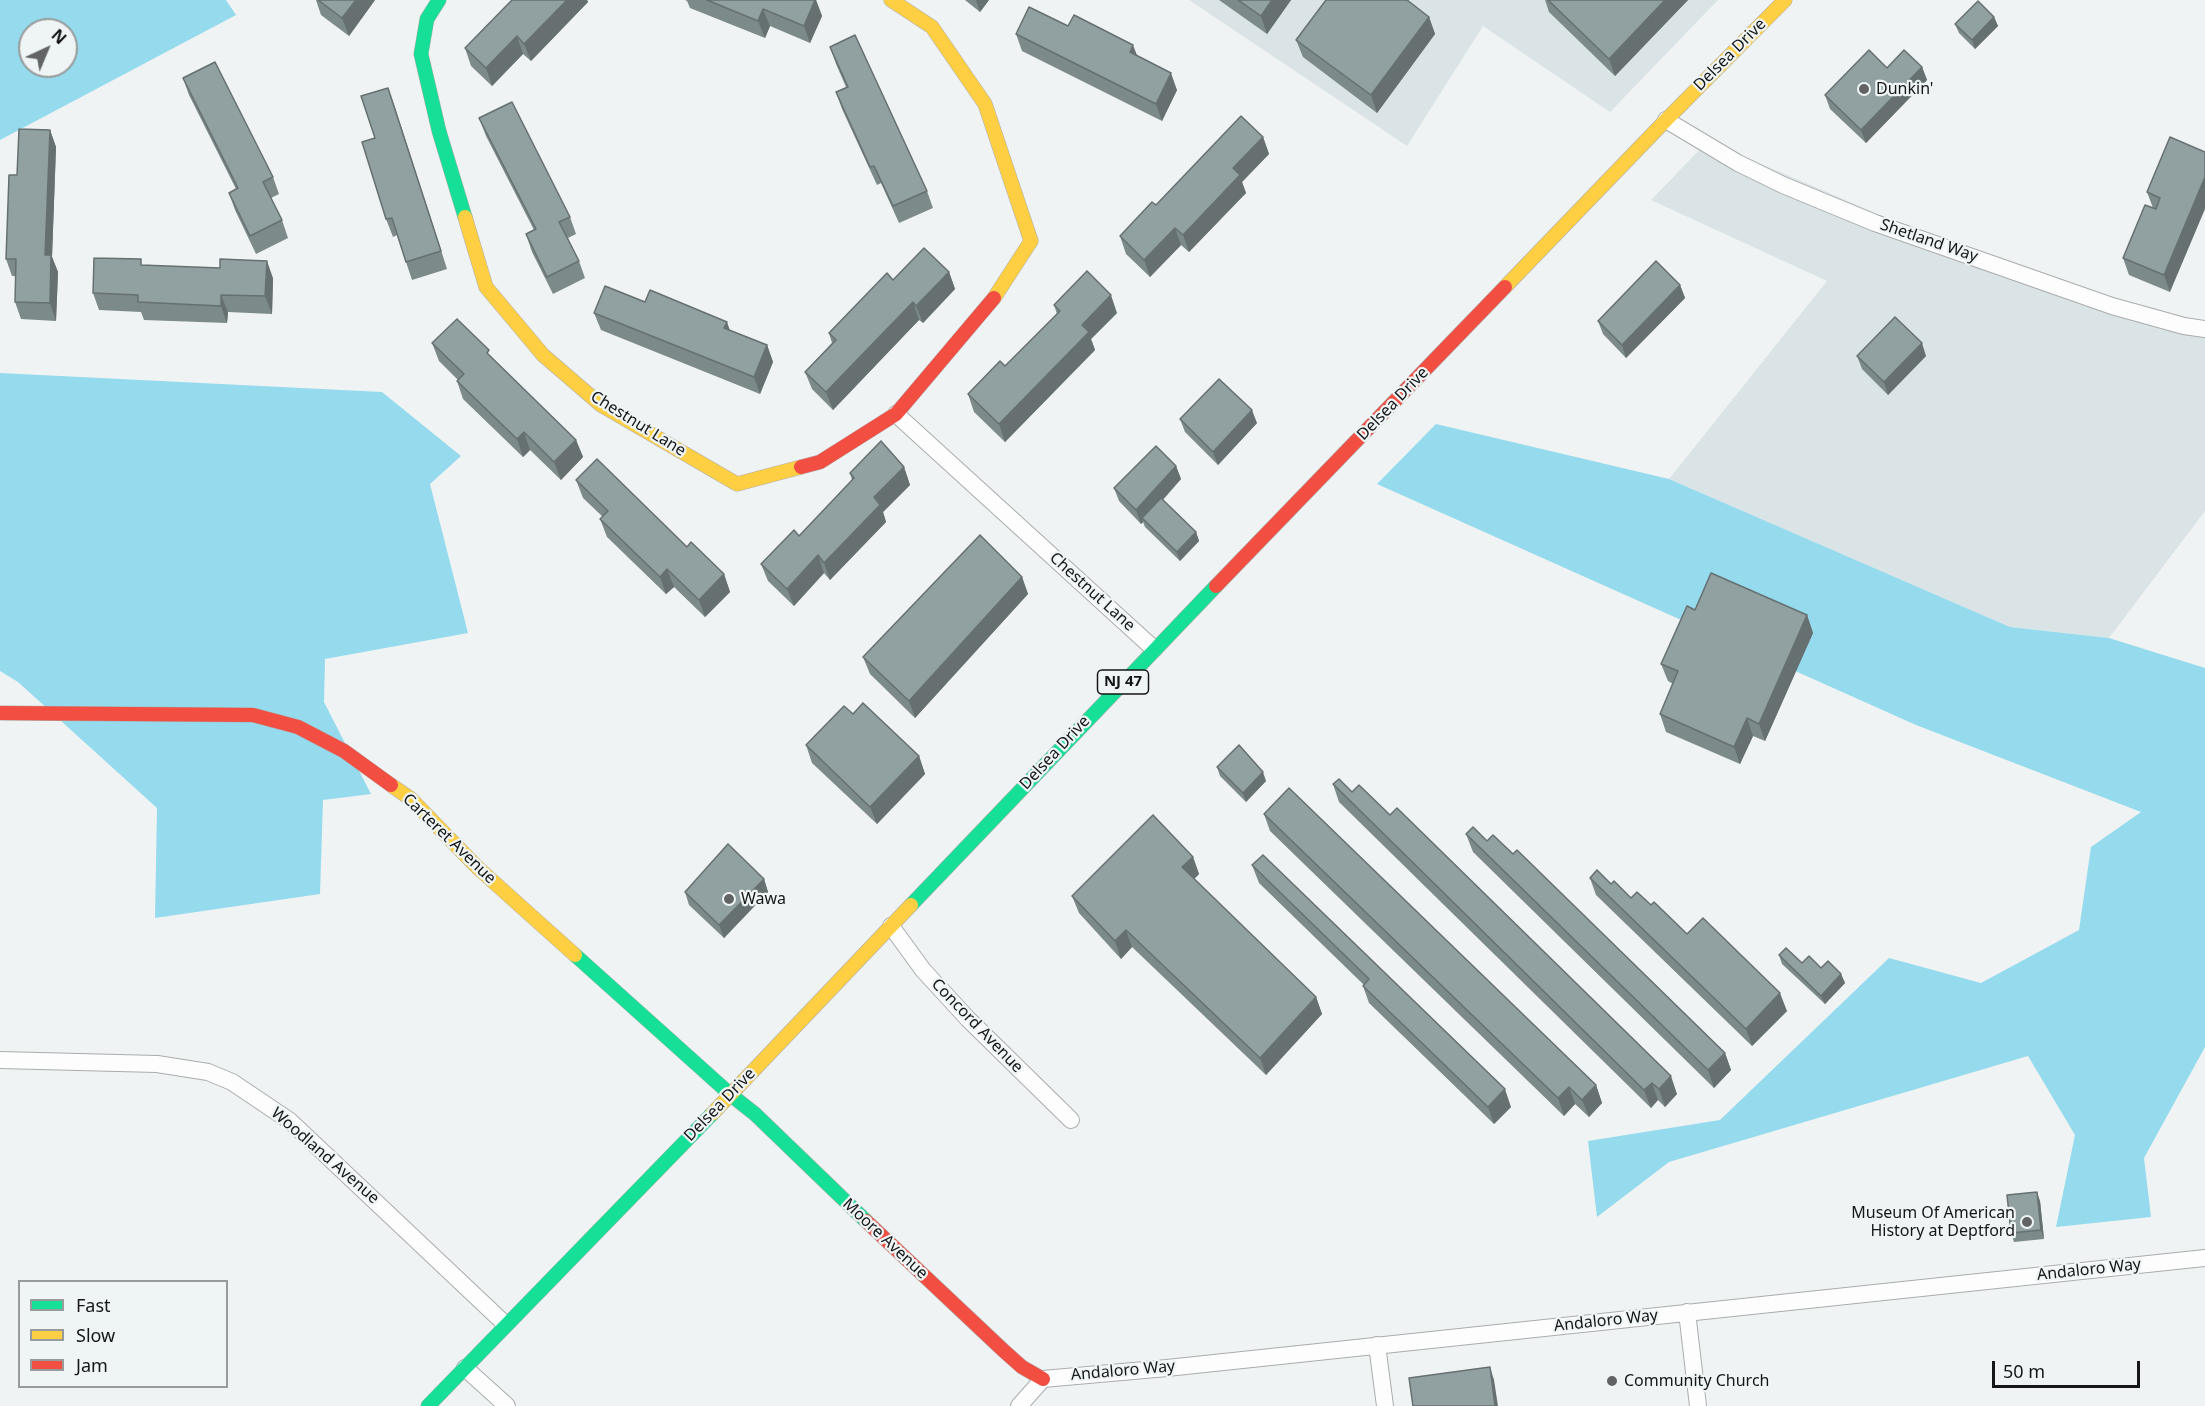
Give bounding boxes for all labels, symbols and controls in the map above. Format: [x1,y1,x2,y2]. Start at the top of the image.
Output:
street label: Delsea Drive [1690,15,1770,95]
north arrow [18,18,78,78]
text: N [47,24,71,49]
place label: Dunkin' [1876,79,1933,99]
marker: Dunkin' [1857,82,1871,96]
street label: Shetland Way [1878,215,1980,267]
street label: Delsea Drive [1353,363,1433,445]
street label: Chestnut Lane [587,387,689,461]
street label: Chestnut Lane [1045,549,1139,635]
road number: NJ 47 [1098,670,1148,694]
street label: Delsea Drive [1016,712,1094,794]
street label: Carteret Avenue [398,790,500,888]
place label: Wawa [741,889,786,909]
marker: Wawa [722,892,736,906]
street label: Concord Avenue [927,975,1027,1077]
street label: Delsea Drive [680,1064,760,1146]
street label: Woodland Avenue [267,1104,383,1208]
street label: Moore Avenue [838,1195,932,1283]
place label: Museum Of American History at Deptford [1851,1203,2015,1241]
marker: Museum Of American History at Deptford [2020,1215,2034,1229]
street label: Andaloro Way [2036,1255,2142,1285]
legend [18,1280,228,1388]
text: Fast [76,1293,111,1317]
street label: Andaloro Way [1553,1306,1659,1336]
text: Slow [76,1323,115,1347]
scale bar [1995,1349,2144,1387]
text: Jam [76,1353,108,1377]
street label: Andaloro Way [1070,1357,1176,1385]
text: 50 m [2003,1359,2045,1383]
place label: Community Church [1624,1371,1769,1391]
marker: Community Church [1605,1374,1619,1388]

